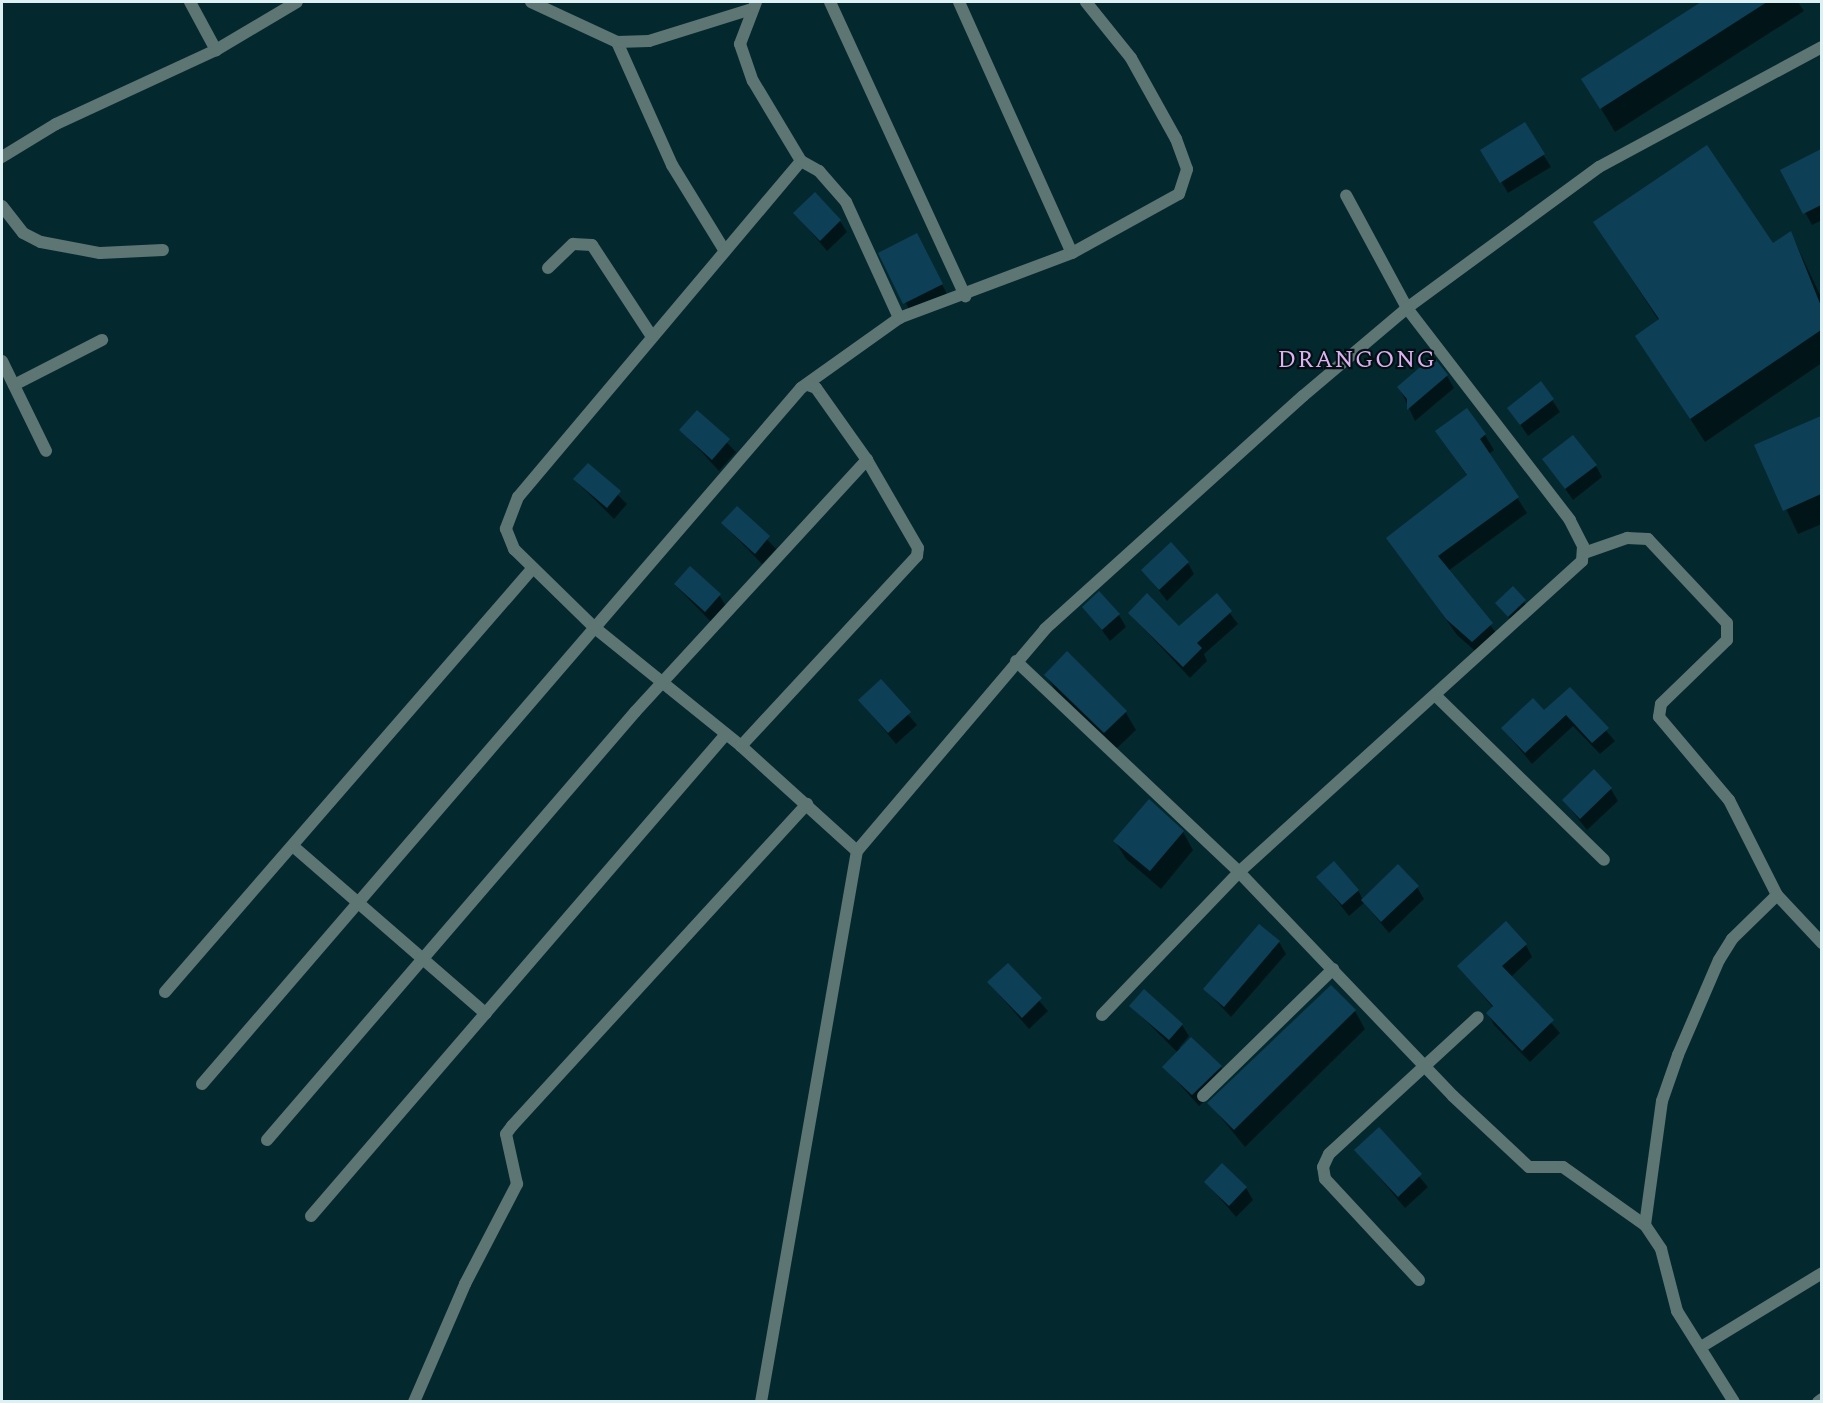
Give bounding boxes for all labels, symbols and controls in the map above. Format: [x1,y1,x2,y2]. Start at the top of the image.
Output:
district label: DRANGONG [1277,347,1437,375]

